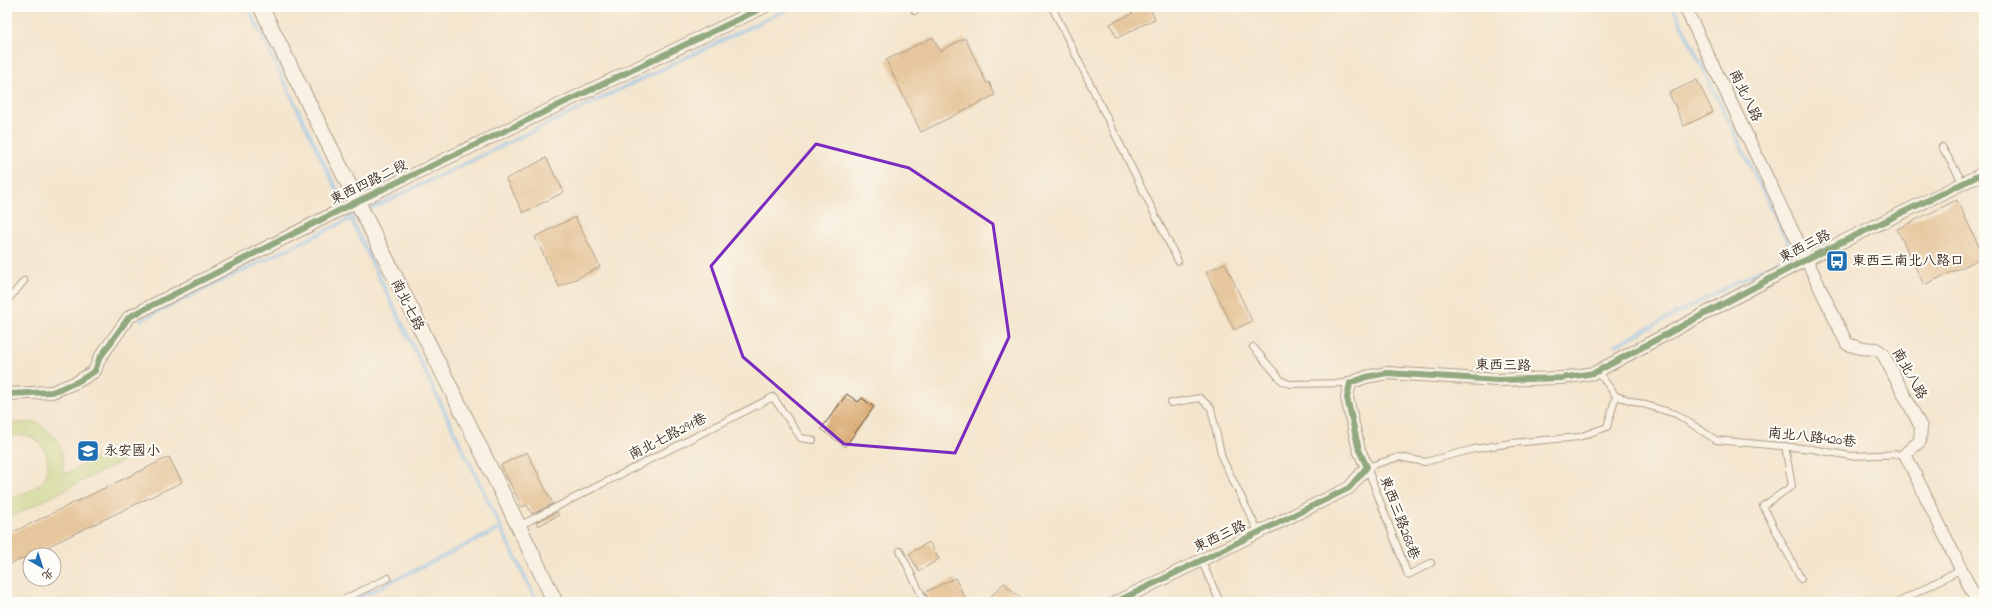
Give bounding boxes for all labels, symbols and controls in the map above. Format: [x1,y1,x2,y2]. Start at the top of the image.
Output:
street label: 南北八路 [1723,66,1767,126]
street label: 東西四路二段 [327,155,411,211]
street label: 東西三路 [1775,225,1835,269]
bus stop icon: 東西三南北八路口 [1824,248,1850,274]
place label: 東西三南北八路口 [1852,251,1964,272]
street label: 南北七路 [385,275,429,335]
street label: 南北八路 [1886,344,1932,404]
street label: 東西三路 [1475,355,1531,377]
street label: 南北七路291巷 [625,408,712,466]
street label: 南北八路420巷 [1767,423,1858,453]
school or university icon: 永安國小 [75,438,101,464]
place label: 永安國小 [104,441,160,462]
street label: 東西三路268巷 [1373,473,1425,564]
street label: 東西三路 [1190,516,1250,558]
north arrow [22,547,62,587]
text: 北 [38,564,57,584]

